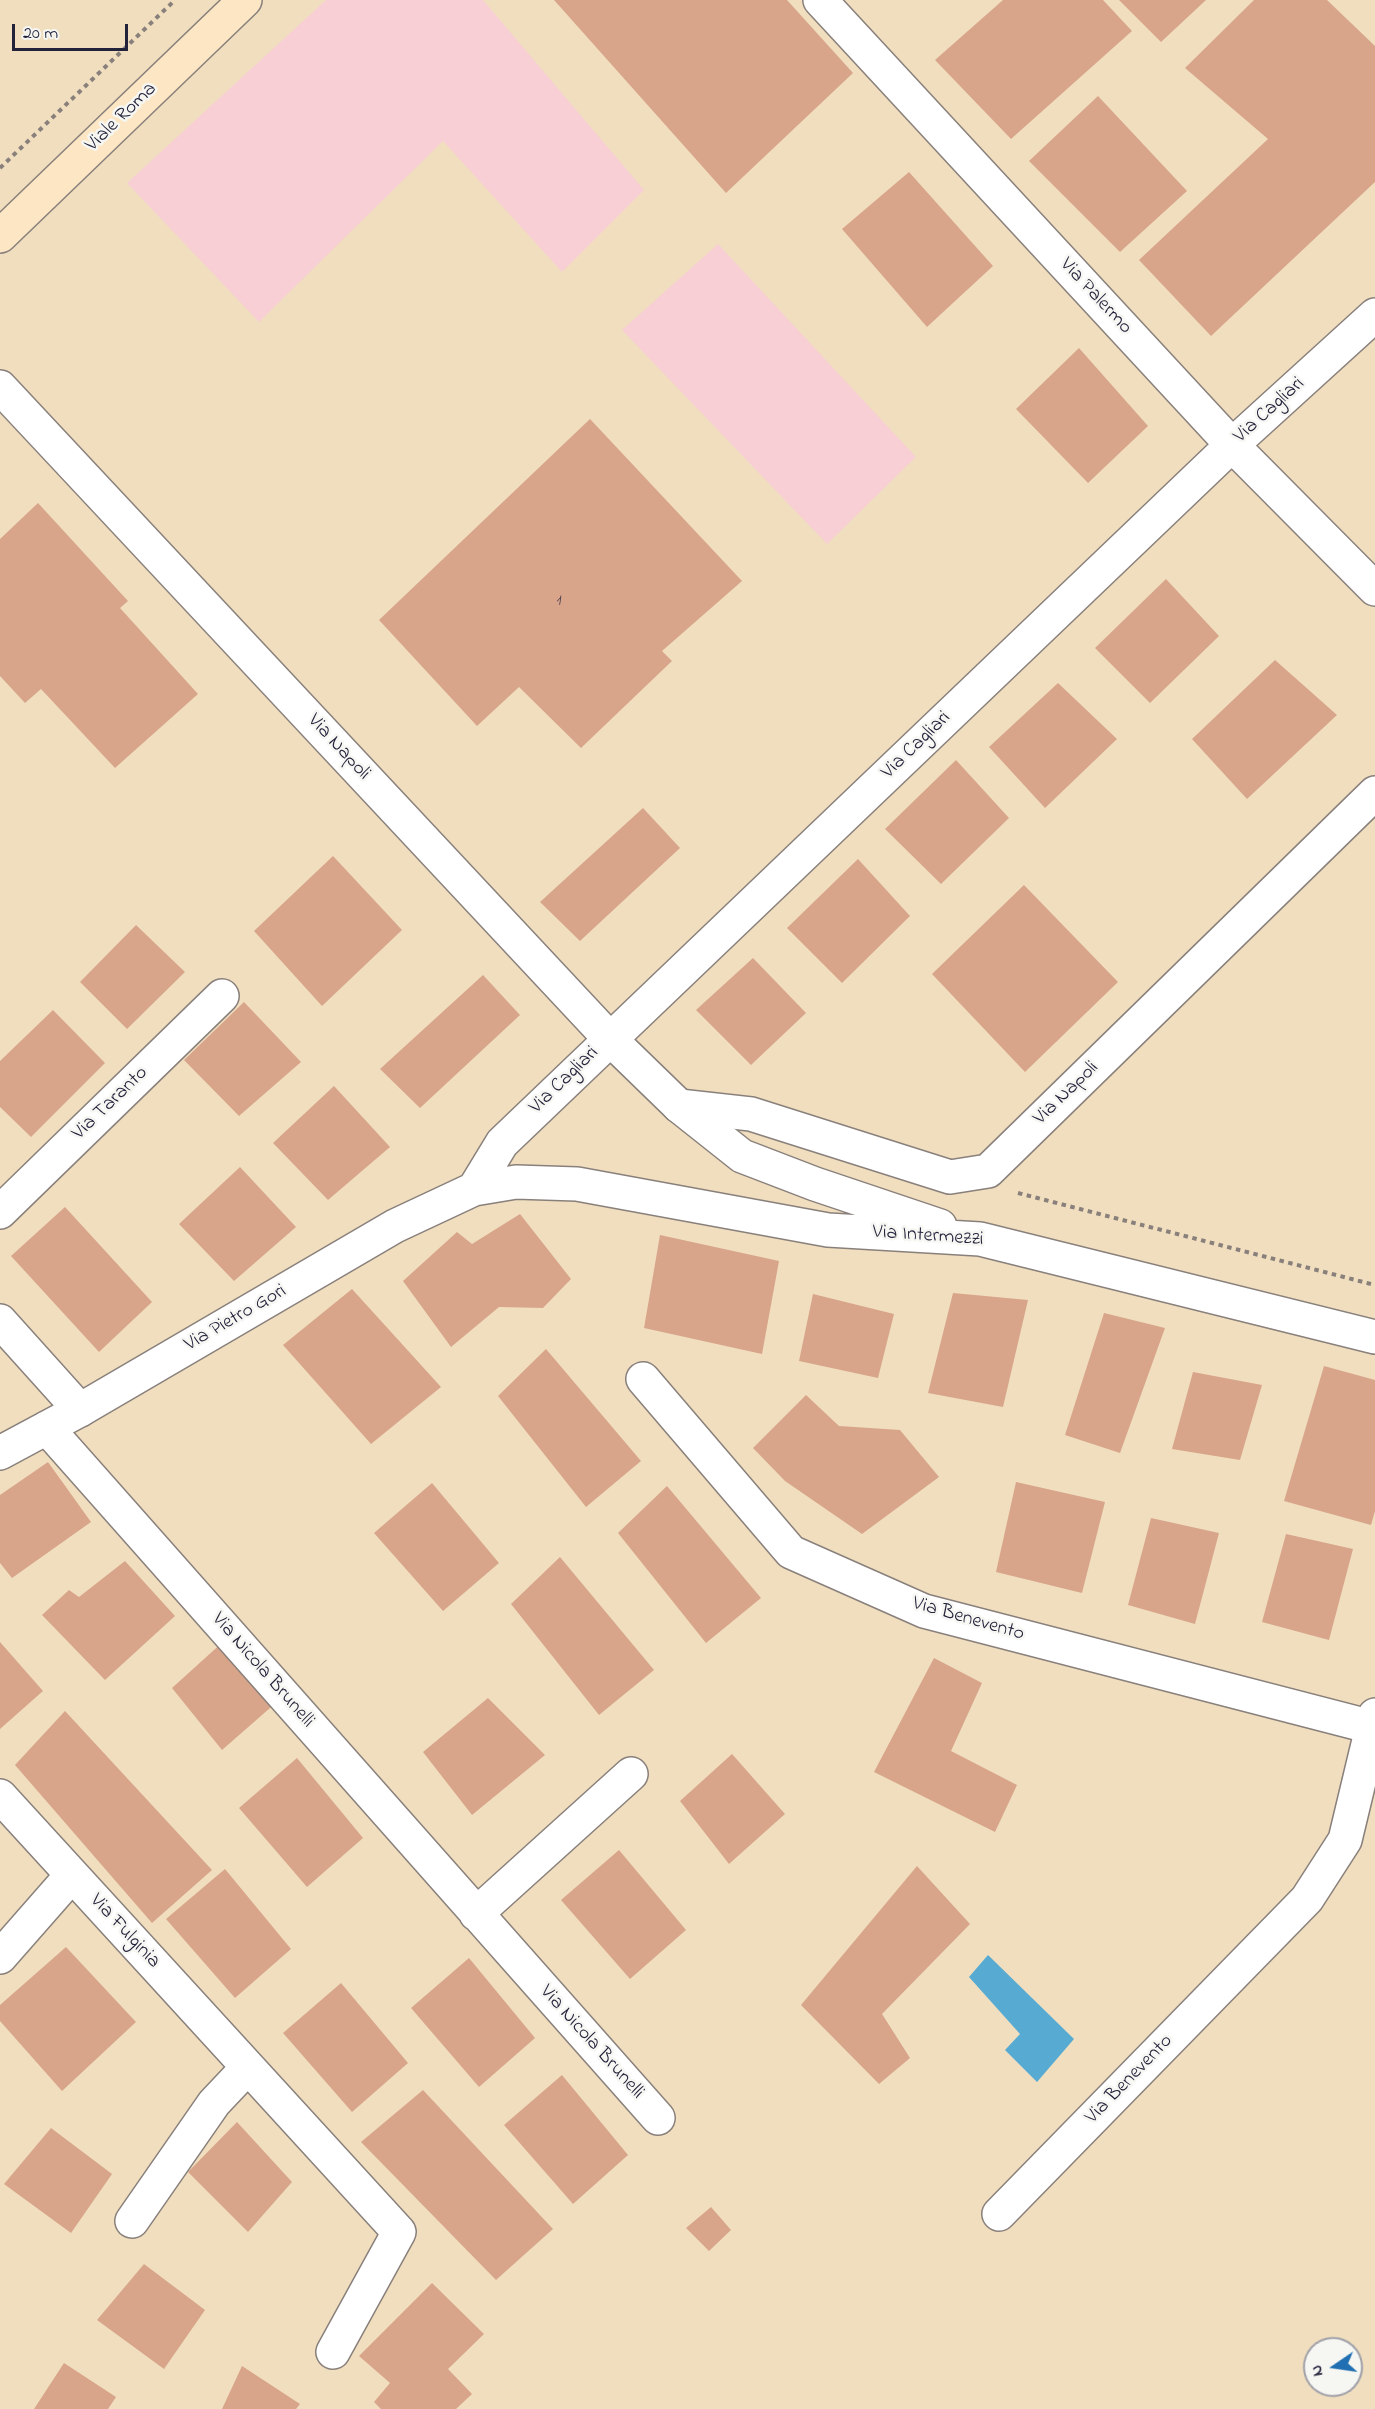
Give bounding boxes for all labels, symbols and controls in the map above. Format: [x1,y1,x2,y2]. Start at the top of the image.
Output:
scale bar [15,12,130,50]
text: 20 m [23,21,58,47]
street label: Viale Roma [81,78,163,158]
street label: Via Palermo [1054,254,1136,340]
street label: Via Cagliari [1230,373,1310,449]
house number: 1 [556,591,562,611]
street label: Via Cagliari [877,707,957,785]
street label: Via Napoli [301,710,375,786]
street label: Via Cagliari [525,1042,605,1120]
street label: Via Napoli [1029,1057,1105,1131]
street label: Via Taranto [68,1062,154,1146]
street label: Via Intermezzi [872,1221,984,1253]
street label: Via Pietro Gori [181,1280,291,1358]
street label: Via Benevento [909,1593,1027,1647]
street label: Via Nicola Brunelli [205,1608,319,1734]
street label: Via Fulginia [84,1890,164,1974]
street label: Via Nicola Brunelli [534,1981,648,2105]
street label: Via Benevento [1081,2030,1179,2130]
north arrow [1303,2337,1363,2397]
text: N [1305,2363,1330,2379]

